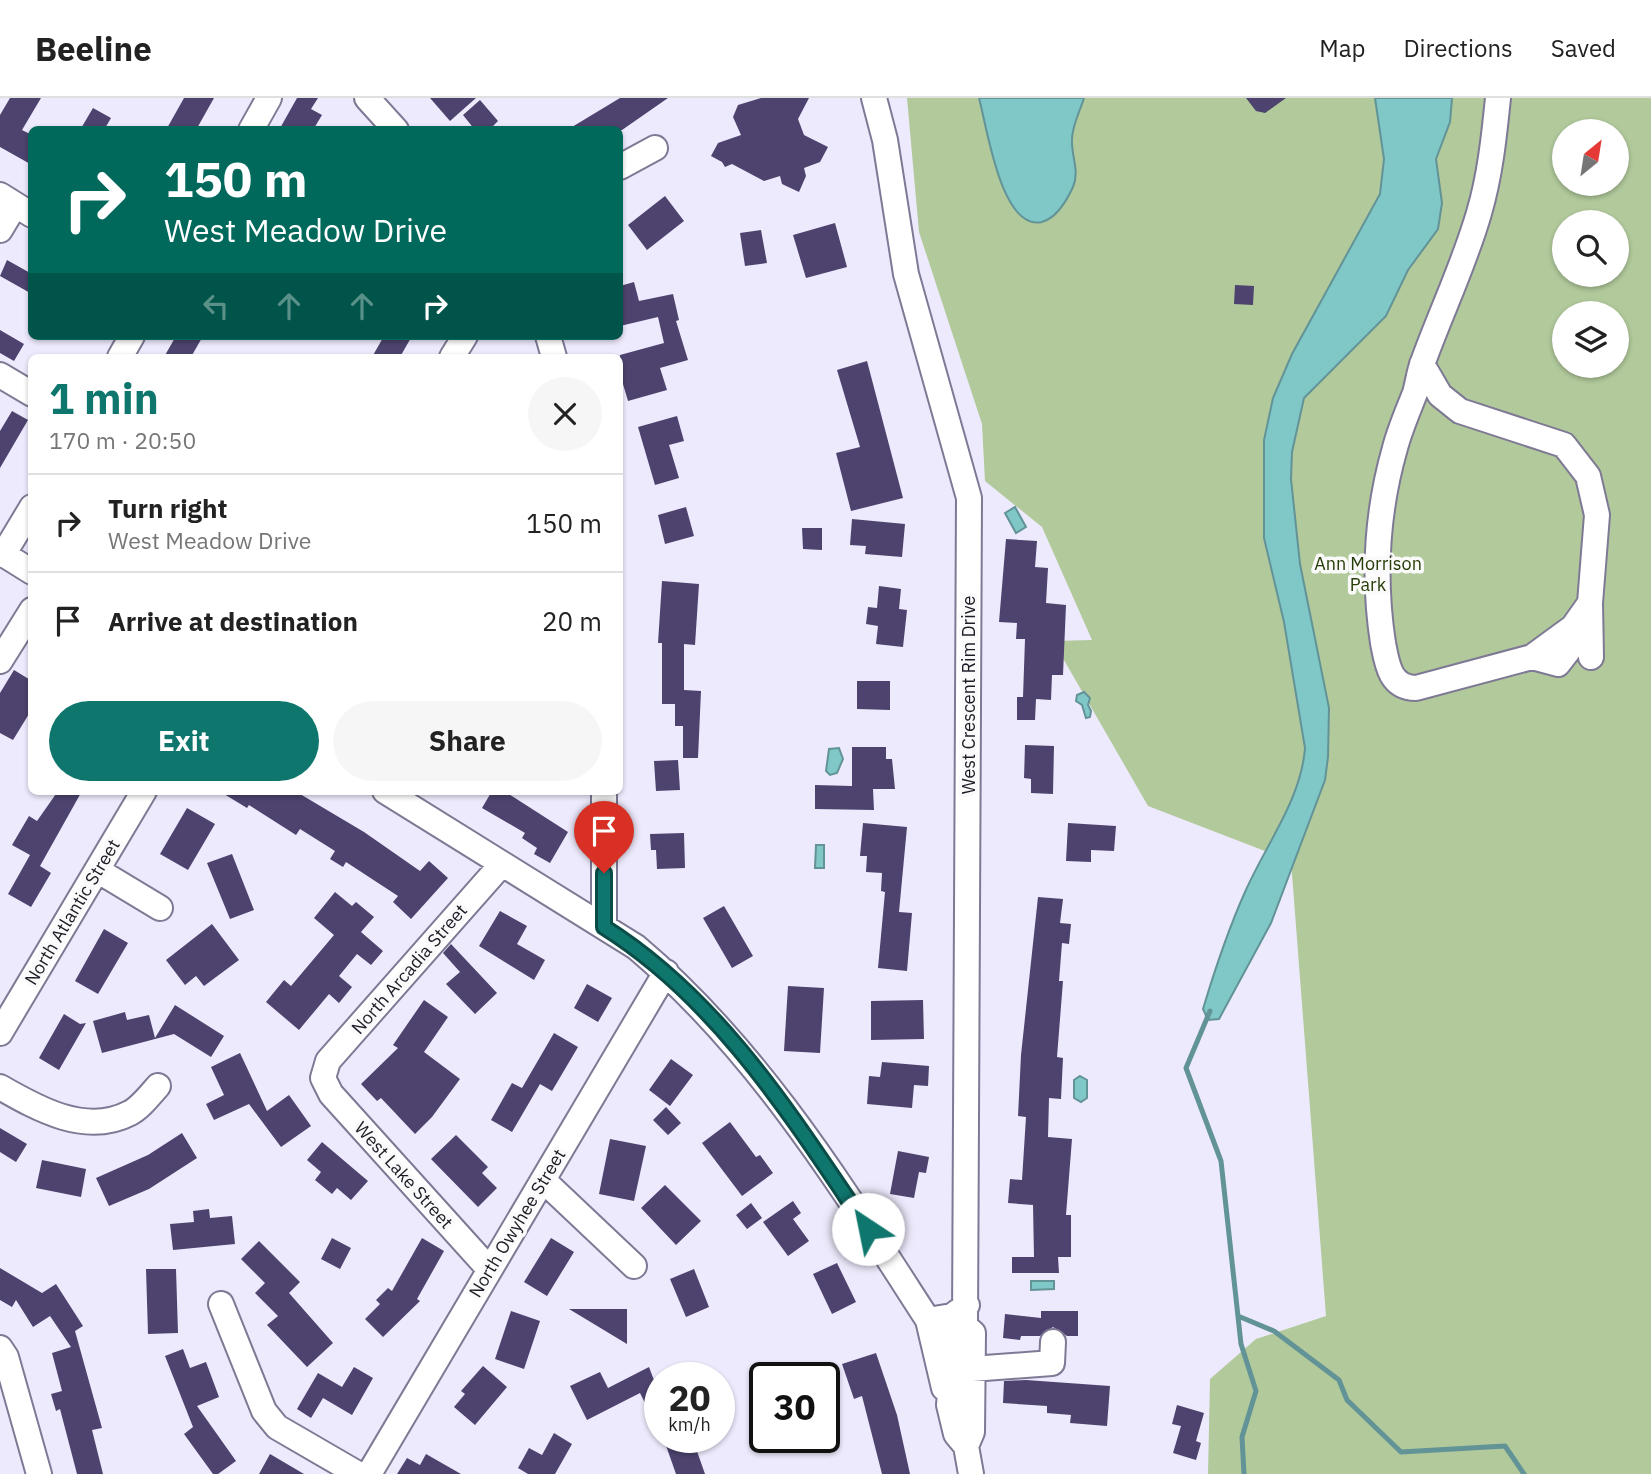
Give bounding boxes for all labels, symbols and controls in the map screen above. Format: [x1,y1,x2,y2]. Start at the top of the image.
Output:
text: Beeline [35,27,152,70]
text: Map [1319,32,1365,64]
text: Directions [1403,32,1513,64]
text: Saved [1551,32,1616,64]
north arrow [1552,119,1629,196]
map controls [1552,119,1629,378]
text: 150 m [164,147,308,210]
icon: right [49,154,140,245]
text: West Meadow Drive [164,209,447,251]
button: search [1552,210,1629,287]
icon: left [197,287,235,325]
icon: ahead [270,287,308,325]
icon: ahead [343,287,381,325]
icon: right [416,287,454,325]
button: layers [1552,301,1629,378]
text: 1 min [49,371,159,426]
button: close [528,377,602,451]
text: 170 m · 20:50 [49,425,196,455]
text: Turn right [108,491,227,525]
icon: right [49,504,87,542]
text: 150 m [526,506,602,540]
text: West Meadow Drive [108,525,311,555]
park label: Ann Morrison Park [1314,552,1422,596]
street label: West Crescent Rim Drive [957,596,980,794]
icon: arrive [49,602,87,640]
text: Arrive at destination [108,604,358,638]
text: 20 m [542,604,602,638]
button: Exit [49,701,319,781]
button: Share [333,701,602,781]
pin [574,801,634,873]
icon: arrive [585,812,623,850]
street label: North Atlantic Street [19,835,125,989]
street label: North Arcadia Street [346,899,472,1039]
street label: West Lake Street [350,1117,458,1233]
street label: North Owyhee Street [464,1144,570,1302]
position arrow [831,1192,905,1266]
speed limit sign: 30 [749,1362,840,1453]
text: 20 [668,1375,711,1421]
text: km/h [668,1413,711,1436]

